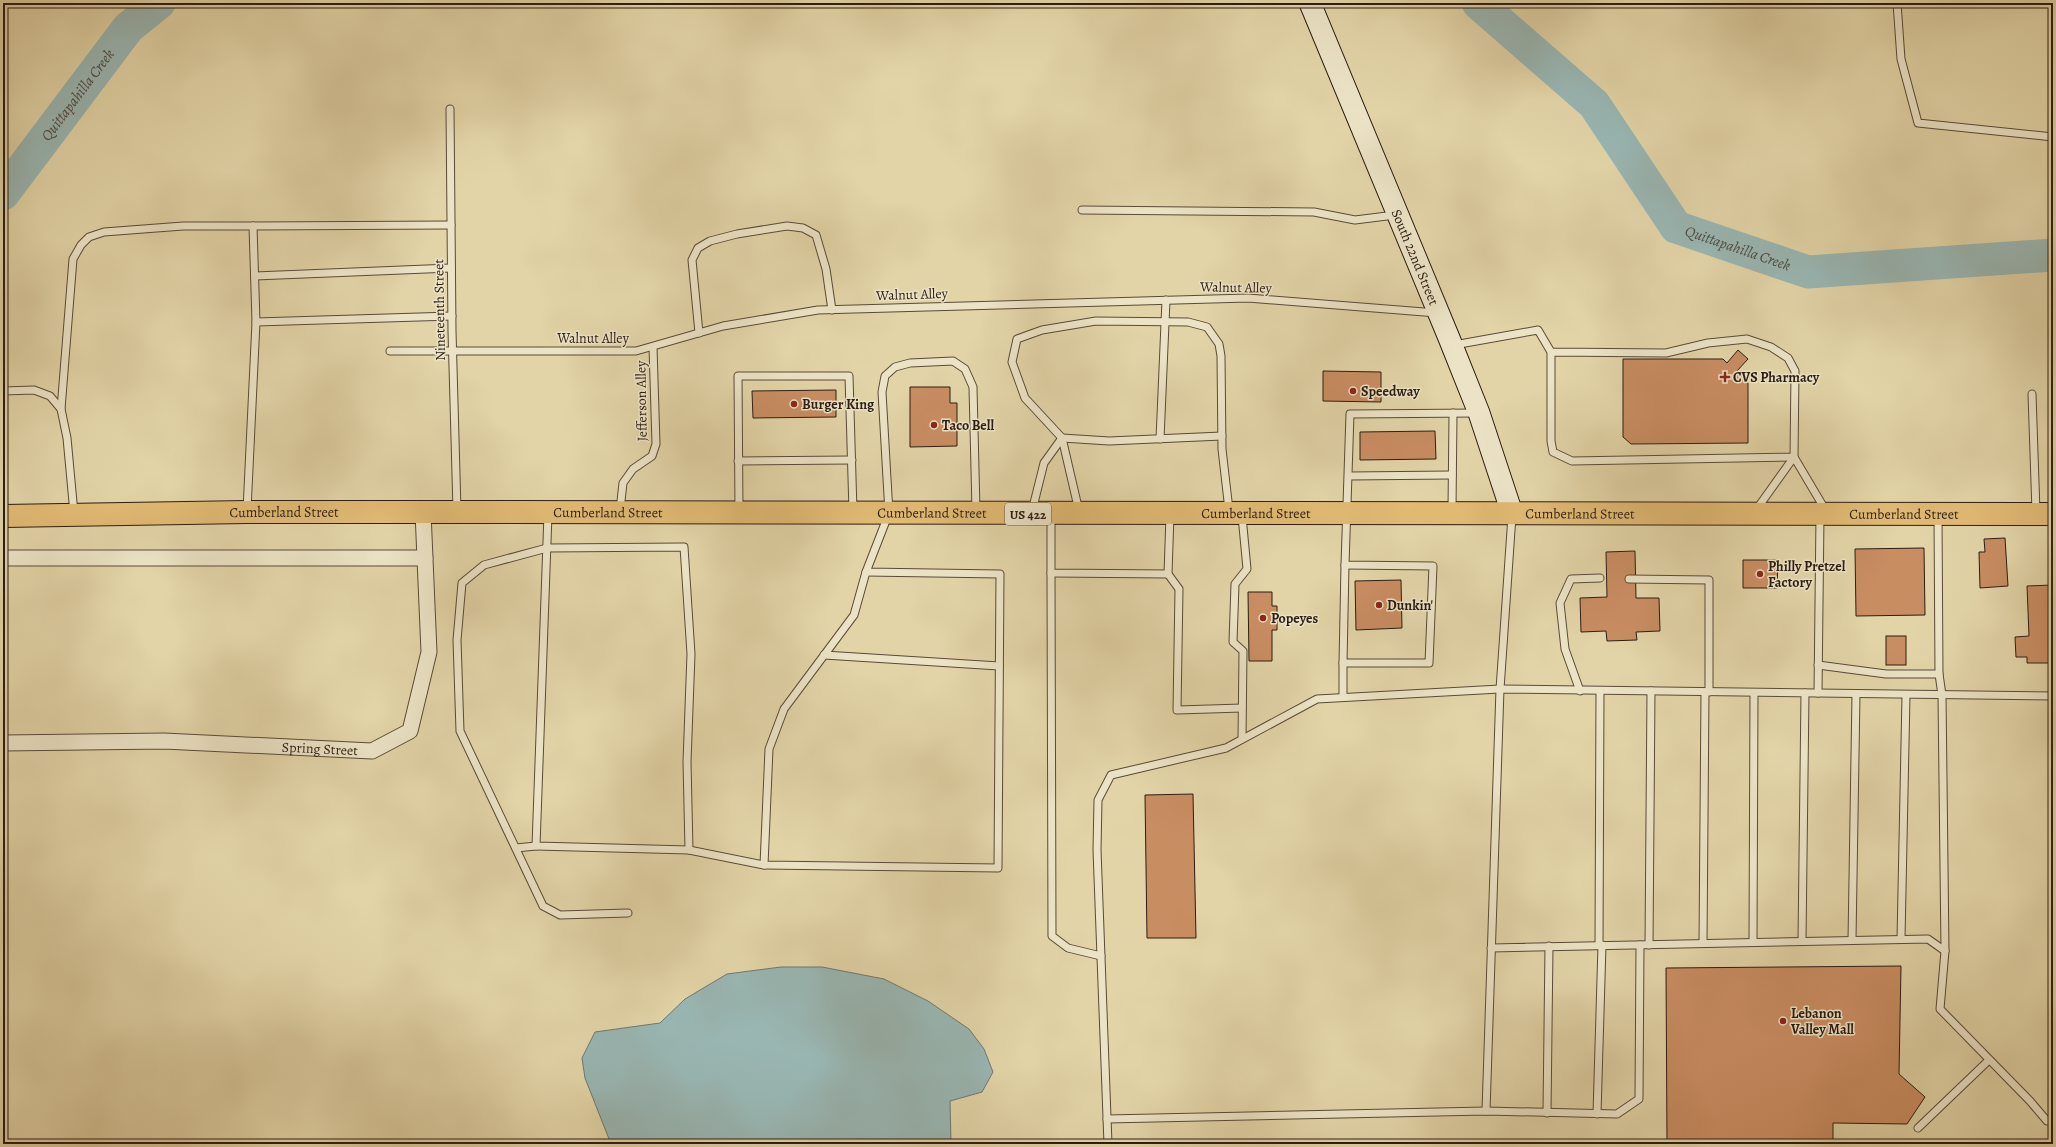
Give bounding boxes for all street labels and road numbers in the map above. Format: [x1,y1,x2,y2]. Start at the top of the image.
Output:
street label: South 22nd Street [1387,206,1443,308]
street label: Nineteenth Street [429,258,450,361]
street label: Walnut Alley [1199,277,1273,298]
street label: Walnut Alley [875,284,949,305]
street label: Walnut Alley [556,329,630,348]
street label: Jefferson Alley [631,360,652,442]
street label: Cumberland Street [229,503,339,522]
street label: Cumberland Street [553,503,663,522]
road number: US 422 [1005,503,1051,525]
street label: Cumberland Street [877,504,987,523]
street label: Cumberland Street [1201,504,1311,523]
street label: Cumberland Street [1525,504,1635,523]
street label: Cumberland Street [1849,505,1959,524]
street label: Spring Street [281,738,359,760]

